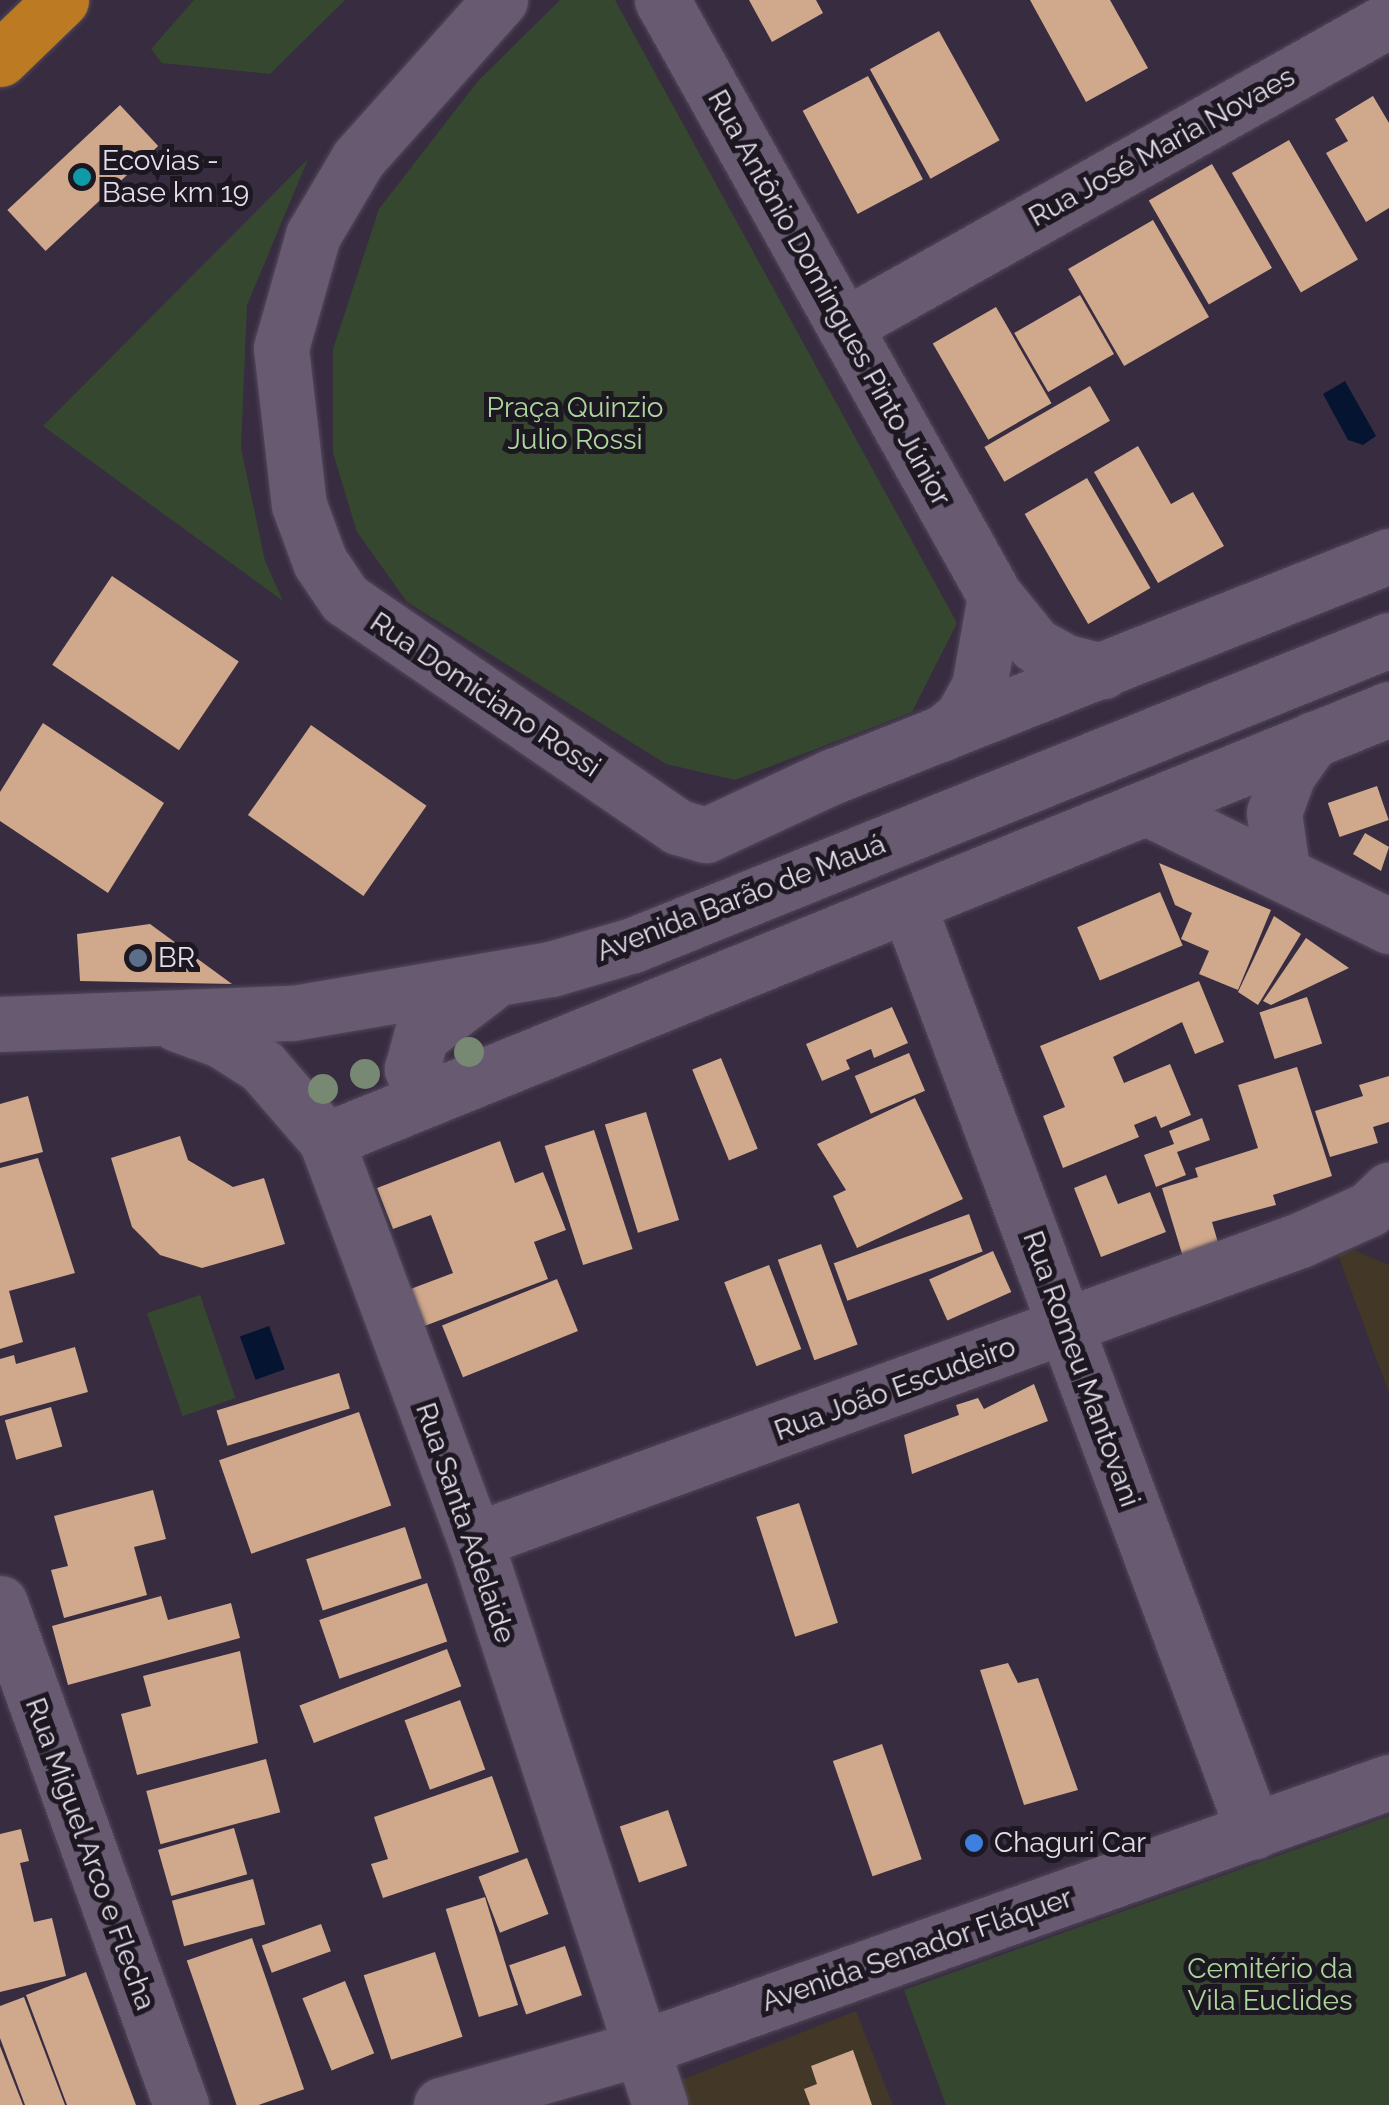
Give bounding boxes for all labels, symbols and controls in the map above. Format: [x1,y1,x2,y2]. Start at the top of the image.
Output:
street label: Rua José Maria Novaes [1023,60,1301,234]
street label: Rua Antônio Domingues Pinto Júnior [700,84,958,512]
place label: Ecovias - Base km 19 [102,144,249,210]
marker: Ecovias - Base km 19 [71,166,93,188]
park label: Praça Quinzio Julio Rossi [487,391,663,457]
street label: Rua Domiciano Rossi [364,606,606,784]
street label: Avenida Barão de Mauá [592,827,890,969]
place label: BR [158,941,195,975]
marker: BR [127,947,149,969]
street label: Rua Romeu Mantovani [1015,1227,1147,1511]
street label: Rua João Escudeiro [770,1330,1020,1448]
street label: Rua Santa Adelaide [408,1398,522,1648]
street label: Rua Miguel Arco e Flecha [18,1693,162,2015]
place label: Chaguri Car [994,1826,1146,1860]
marker: Chaguri Car [963,1832,985,1854]
street label: Avenida Senador Fláquer [757,1881,1077,2019]
park label: Cemitério da Vila Euclides [1187,1952,1353,2018]

